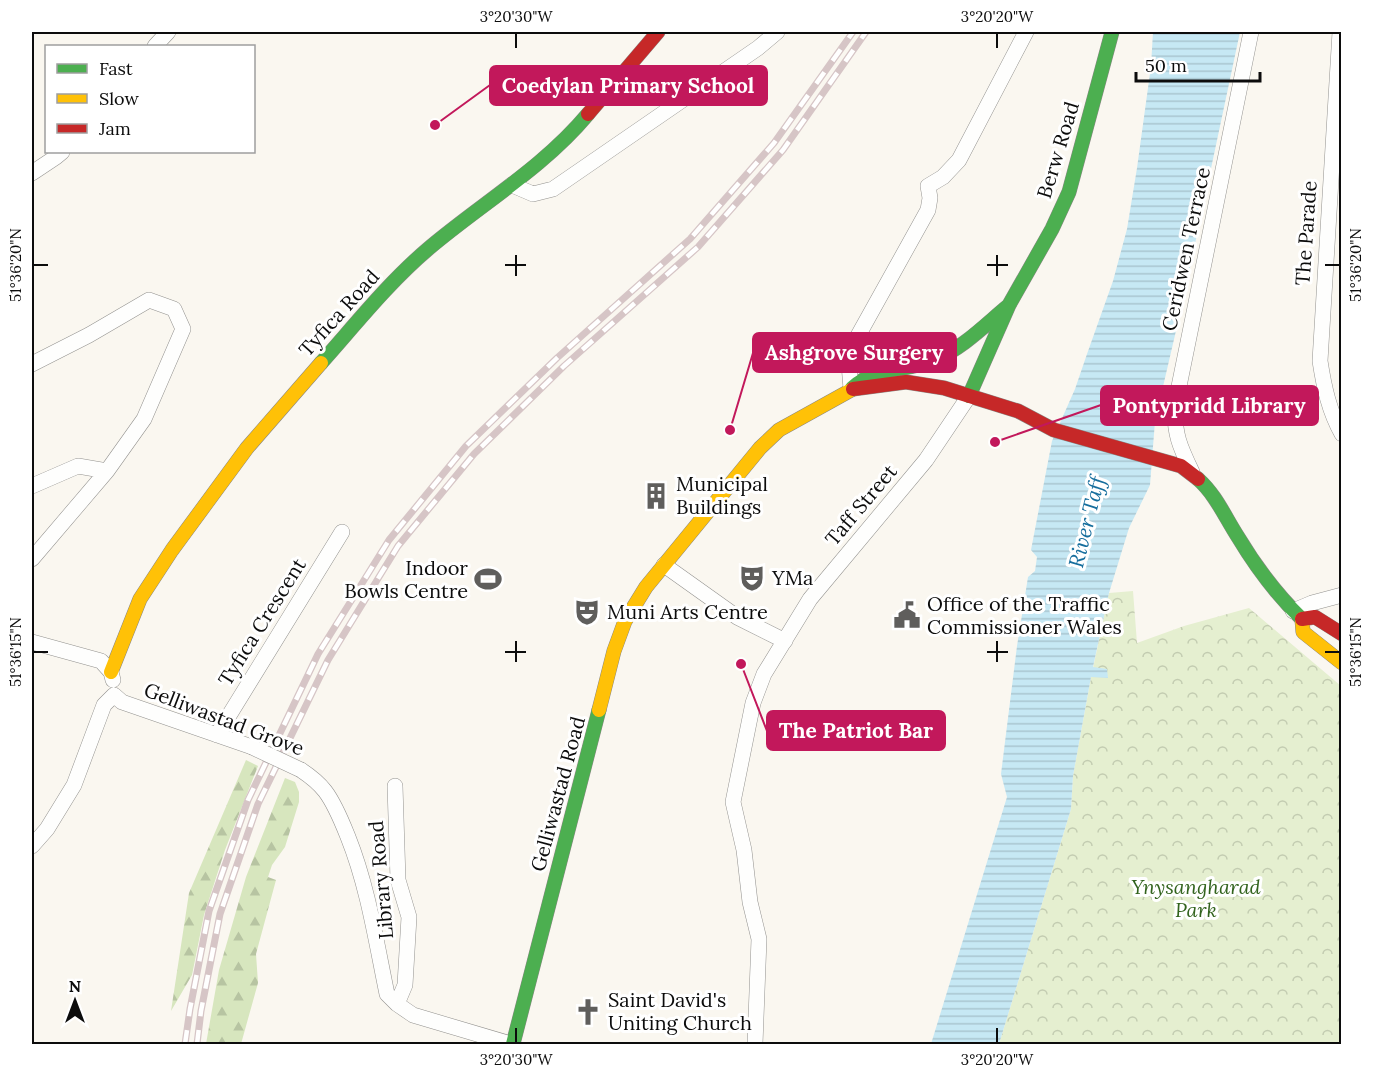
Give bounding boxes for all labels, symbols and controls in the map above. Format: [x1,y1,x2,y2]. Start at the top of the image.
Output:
text: 3°20'30"W [480,7,553,26]
text: 3°20'20"W [961,7,1034,26]
legend [45,45,255,153]
scale bar [1136,45,1260,83]
text: 50 m [1145,54,1187,77]
text: Fast [99,57,133,80]
callout: Coedylan Primary School [490,66,767,105]
text: Coedylan Primary School [502,72,755,99]
text: Slow [99,87,139,110]
street label: Berw Road [1031,98,1084,201]
text: Jam [98,117,131,140]
street label: Ceridwen Terrace [1156,165,1215,333]
street label: The Parade [1289,180,1322,286]
text: 51°36'20"N [6,228,25,302]
text: 51°36'20"N [1346,228,1365,302]
street label: Tyfica Road [293,264,384,361]
callout: Ashgrove Surgery [753,333,956,372]
text: Ashgrove Surgery [765,339,944,366]
callout: Pontypridd Library [1101,386,1318,425]
text: Pontypridd Library [1112,392,1306,419]
street label: Taff Street [819,459,902,550]
place label: Municipal Buildings [676,471,768,519]
water label: River Taff [1062,471,1111,570]
building icon: Municipal Buildings [641,481,671,511]
street label: Tyfica Crescent [212,553,311,690]
place label: Indoor Bowls Centre [344,555,468,603]
theatre icon: YMa [737,563,767,593]
sports icon: Indoor Bowls Centre [473,564,503,594]
place label: YMa [771,565,813,590]
place label: Office of the Traffic Commissioner Wales [927,591,1122,639]
theatre icon: Muni Arts Centre [572,597,602,627]
place label: Muni Arts Centre [607,599,768,624]
public building icon: Office of the Traffic Commissioner Wales [892,600,922,630]
text: 51°36'15"N [6,617,25,687]
text: 51°36'15"N [1346,617,1365,687]
street label: Gelliwastad Grove [141,677,308,761]
callout: The Patriot Bar [767,711,945,750]
street label: Gelliwastad Road [525,714,590,874]
text: The Patriot Bar [779,717,933,744]
street label: Library Road [363,820,398,940]
park label: Ynysangharad Park [1131,874,1262,922]
north arrow [45,971,105,1031]
text: N [69,976,81,996]
place label: Saint David's Uniting Church [608,987,752,1035]
church icon: Saint David's Uniting Church [573,997,603,1027]
text: 3°20'30"W [480,1050,553,1069]
text: 3°20'20"W [961,1050,1034,1069]

